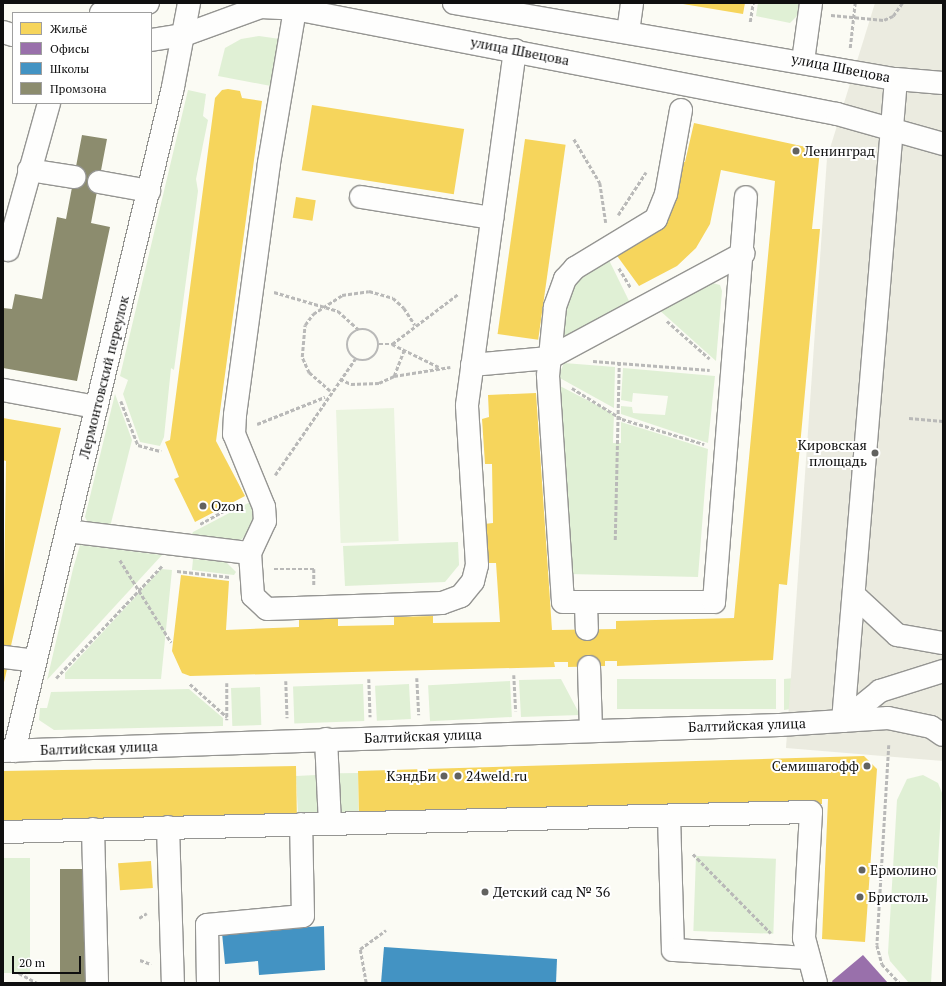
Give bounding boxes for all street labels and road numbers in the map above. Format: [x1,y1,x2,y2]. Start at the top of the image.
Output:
street label: улица Швецова [469,33,571,69]
street label: улица Швецова [790,50,892,86]
street label: Лермонтовский переулок [76,294,132,460]
street label: Балтийская улица [688,715,806,735]
street label: Балтийская улица [364,726,482,746]
street label: Балтийская улица [40,738,158,758]

